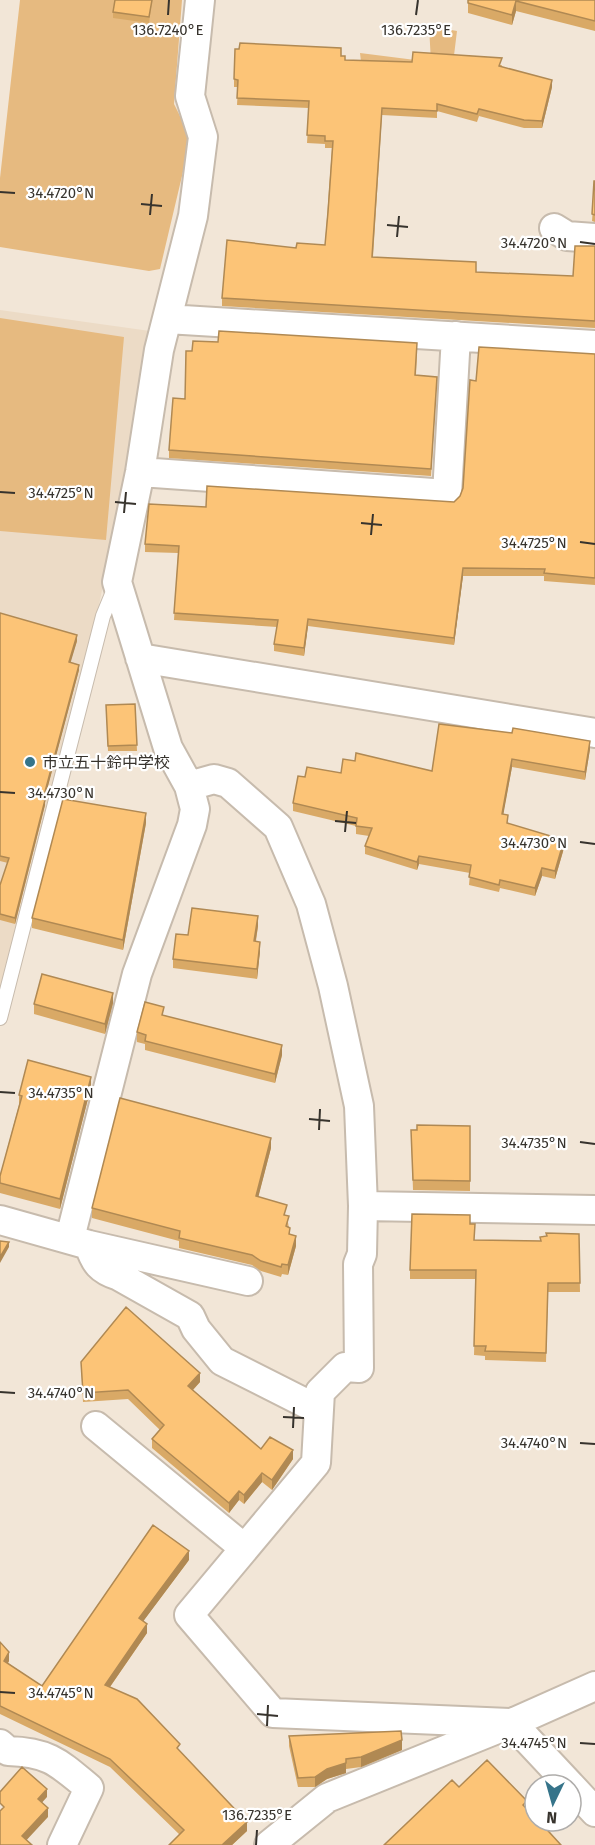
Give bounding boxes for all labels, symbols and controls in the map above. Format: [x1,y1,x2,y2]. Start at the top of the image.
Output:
text: 136.7240°E [132,21,204,39]
text: 136.7235°E [381,21,451,39]
text: 34.4720°N [28,184,94,202]
text: 34.4720°N [501,234,567,252]
text: 34.4725°N [28,484,94,502]
text: 34.4725°N [501,534,567,552]
place label: 市立五十鈴中学校 [42,753,170,772]
marker: 市立五十鈴中学校 [23,755,37,769]
text: 34.4730°N [28,784,94,802]
text: 34.4730°N [501,834,567,852]
text: 34.4735°N [28,1084,94,1102]
text: 34.4735°N [501,1134,567,1152]
text: 34.4740°N [28,1384,94,1402]
text: 34.4740°N [501,1434,567,1452]
text: 34.4745°N [28,1684,94,1702]
text: 34.4745°N [501,1734,567,1752]
north arrow [523,1773,583,1833]
text: 136.7235°E [222,1806,292,1824]
text: N [546,1808,558,1827]

